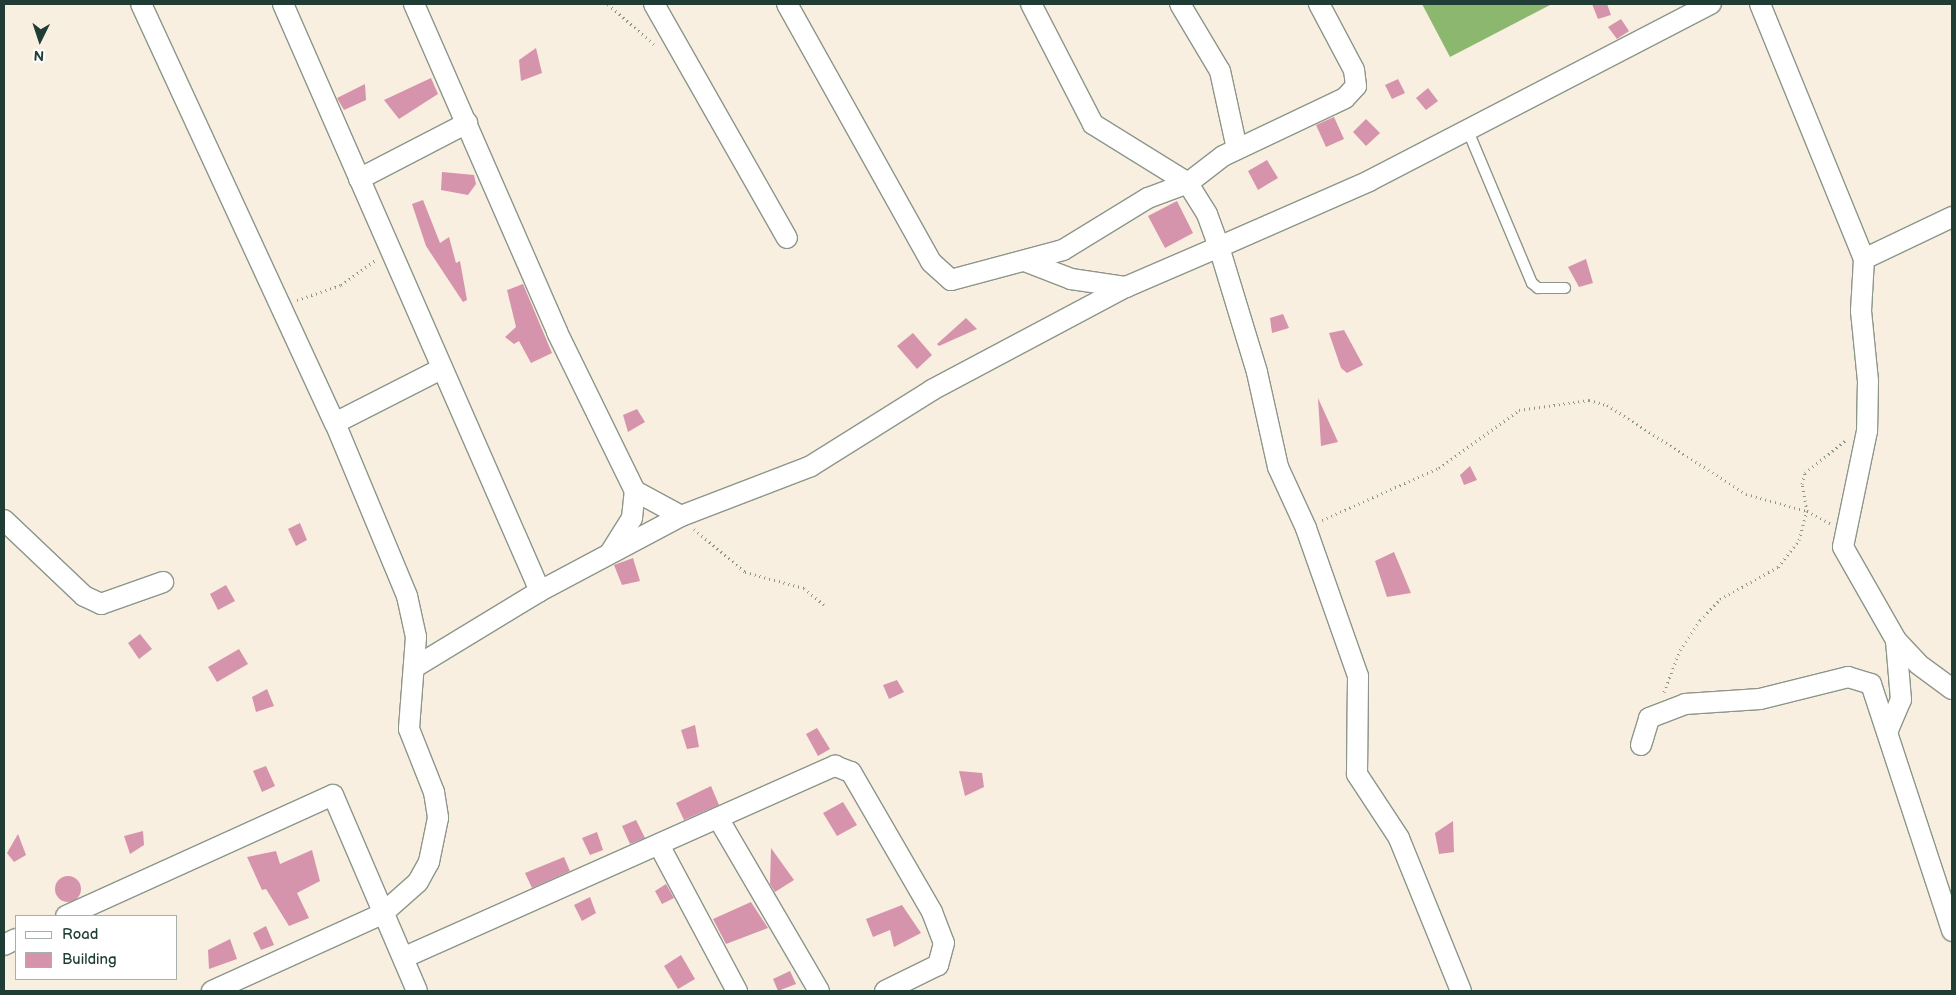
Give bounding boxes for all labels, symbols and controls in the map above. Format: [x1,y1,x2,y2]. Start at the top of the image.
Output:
north arrow [15,15,65,65]
text: N [33,47,45,64]
legend [15,915,178,980]
text: Road [62,925,98,944]
text: Building [62,950,117,969]

